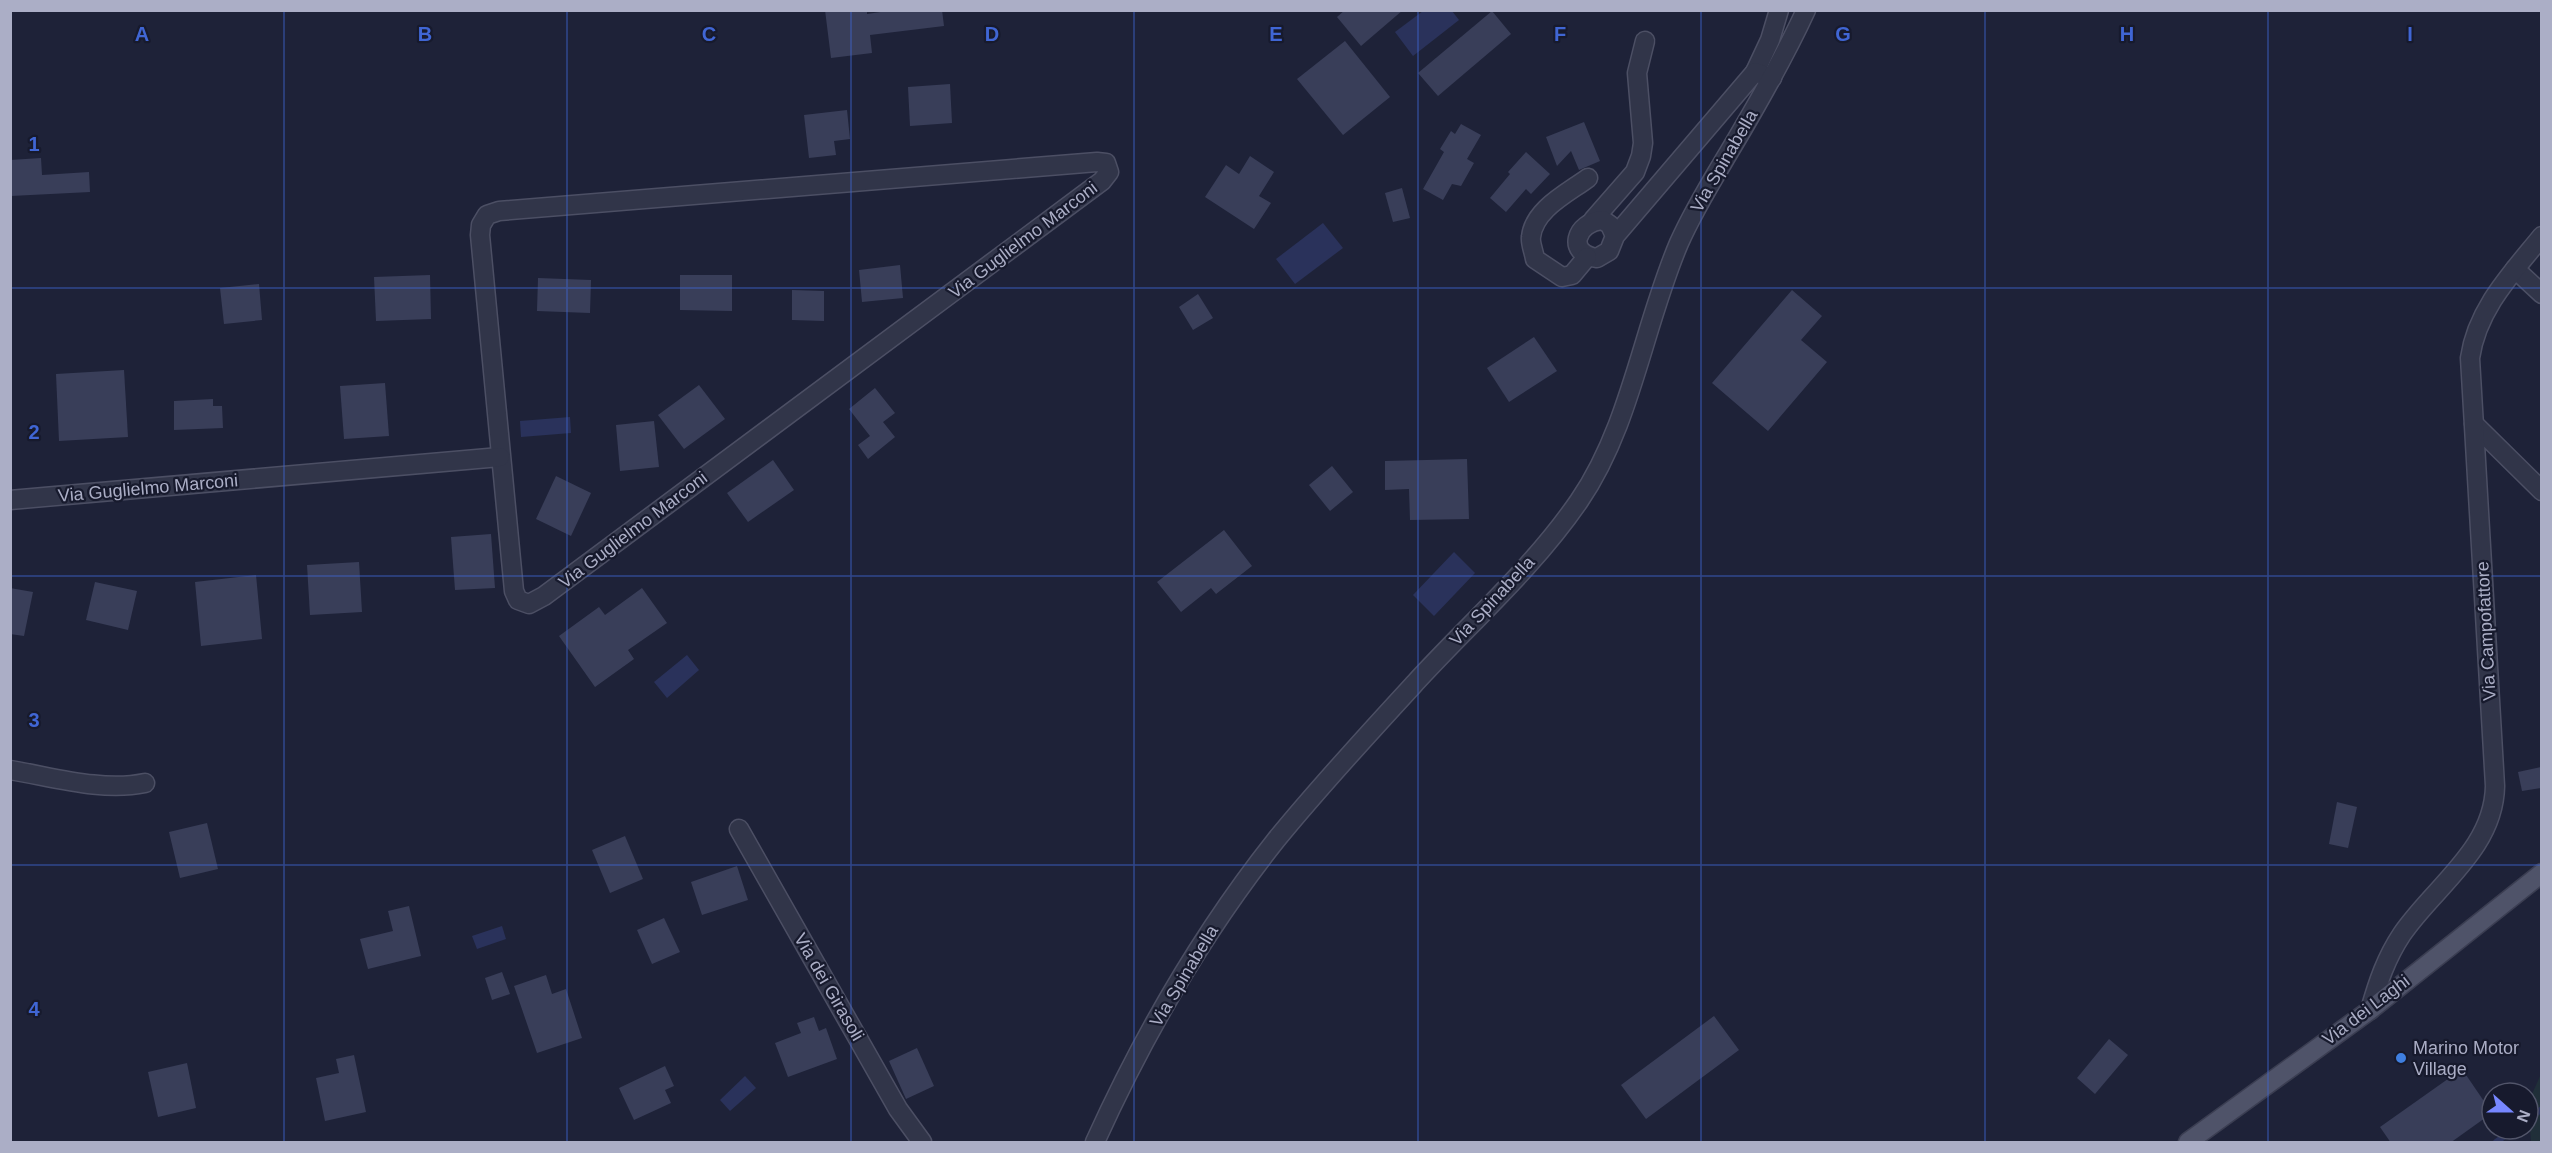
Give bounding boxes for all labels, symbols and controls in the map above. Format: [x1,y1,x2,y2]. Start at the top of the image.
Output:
text: A [135,23,149,45]
text: B [418,23,432,45]
text: C [702,23,716,45]
text: D [985,23,999,45]
text: E [1269,23,1283,45]
text: F [1554,23,1566,45]
text: G [1835,23,1851,45]
text: H [2120,23,2134,45]
text: I [2407,23,2413,45]
street label: Via Spinabella [1687,105,1762,216]
text: 1 [28,133,40,155]
street label: Via Guglielmo Marconi [945,178,1101,302]
text: 2 [28,421,40,443]
street label: Via Guglielmo Marconi [555,468,711,592]
street label: Via Guglielmo Marconi [57,470,239,506]
street label: Via Spinabella [1446,551,1539,650]
street label: Via Campofattore [2472,561,2500,701]
text: 3 [28,709,40,731]
street label: Via Spinabella [1146,921,1223,1030]
street label: Via dei Girasoli [790,930,868,1044]
street label: Via dei Laghi [2319,971,2413,1049]
text: 4 [28,998,40,1020]
place label: Marino Motor Village [2413,1038,2519,1079]
marker: Marino Motor Village [2394,1051,2408,1065]
north arrow [2480,1081,2540,1141]
text: N [2514,1108,2534,1125]

